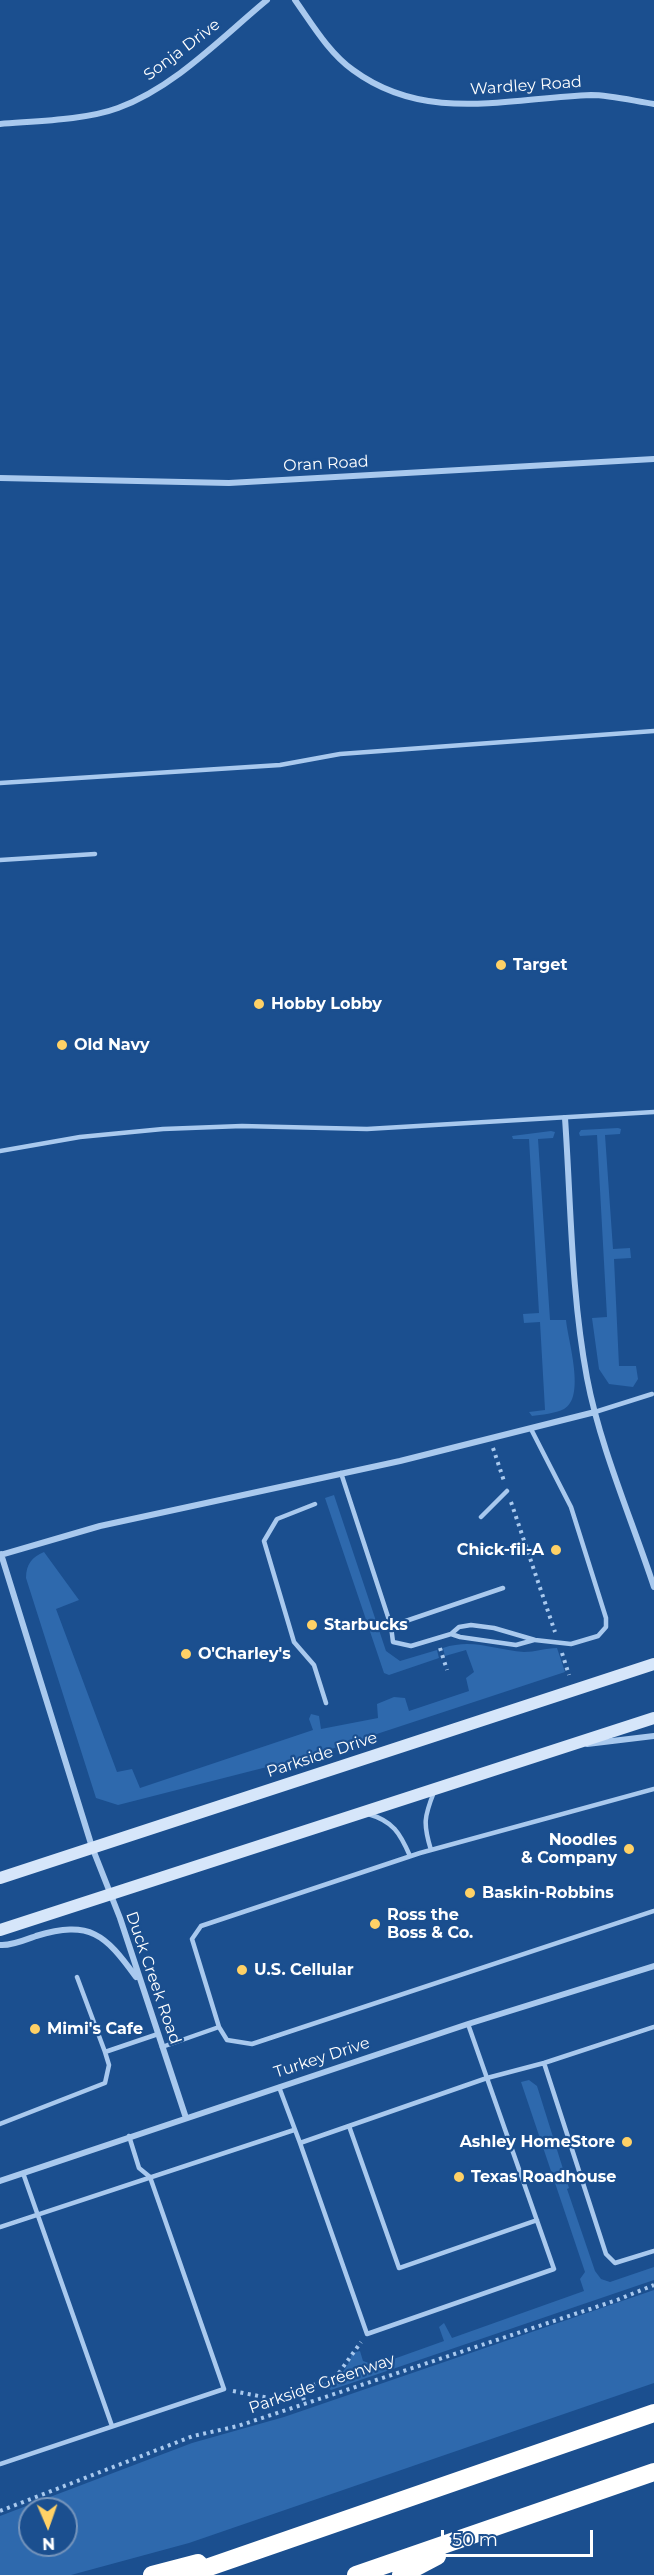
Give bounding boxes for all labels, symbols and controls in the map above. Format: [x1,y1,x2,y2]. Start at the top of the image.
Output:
street label: Sonja Drive [140,15,224,85]
street label: Wardley Road [469,73,583,99]
street label: Oran Road [283,452,369,476]
place label: Target [513,955,567,975]
marker: Target [494,958,508,972]
place label: Hobby Lobby [271,994,382,1014]
marker: Hobby Lobby [252,997,266,1011]
place label: Old Navy [74,1035,149,1055]
marker: Old Navy [55,1038,69,1052]
place label: Chick-fil-A [457,1540,544,1560]
marker: Chick-fil-A [549,1543,563,1557]
place label: Starbucks [324,1615,408,1635]
marker: Starbucks [305,1618,319,1632]
place label: O'Charley's [198,1644,291,1664]
marker: O'Charley's [179,1647,193,1661]
street label: Parkside Drive [264,1728,380,1782]
place label: Noodles & Company [521,1830,617,1868]
marker: Noodles & Company [622,1842,636,1856]
place label: Baskin-Robbins [482,1883,614,1903]
marker: Baskin-Robbins [463,1886,477,1900]
place label: Ross the Boss & Co. [387,1905,473,1943]
street label: Duck Creek Road [121,1909,185,2047]
marker: Ross the Boss & Co. [368,1917,382,1931]
place label: U.S. Cellular [254,1960,354,1980]
marker: U.S. Cellular [235,1963,249,1977]
place label: Mimi's Cafe [47,2019,143,2039]
marker: Mimi's Cafe [28,2022,42,2036]
street label: Turkey Drive [272,2033,372,2083]
place label: Ashley HomeStore [460,2132,615,2152]
marker: Ashley HomeStore [620,2135,634,2149]
place label: Texas Roadhouse [471,2167,616,2187]
marker: Texas Roadhouse [452,2170,466,2184]
street label: Parkside Greenway [246,2350,398,2418]
north arrow [18,2497,78,2557]
scale bar [444,2518,596,2556]
text: 50 m [452,2529,498,2551]
text: N [42,2534,55,2553]

